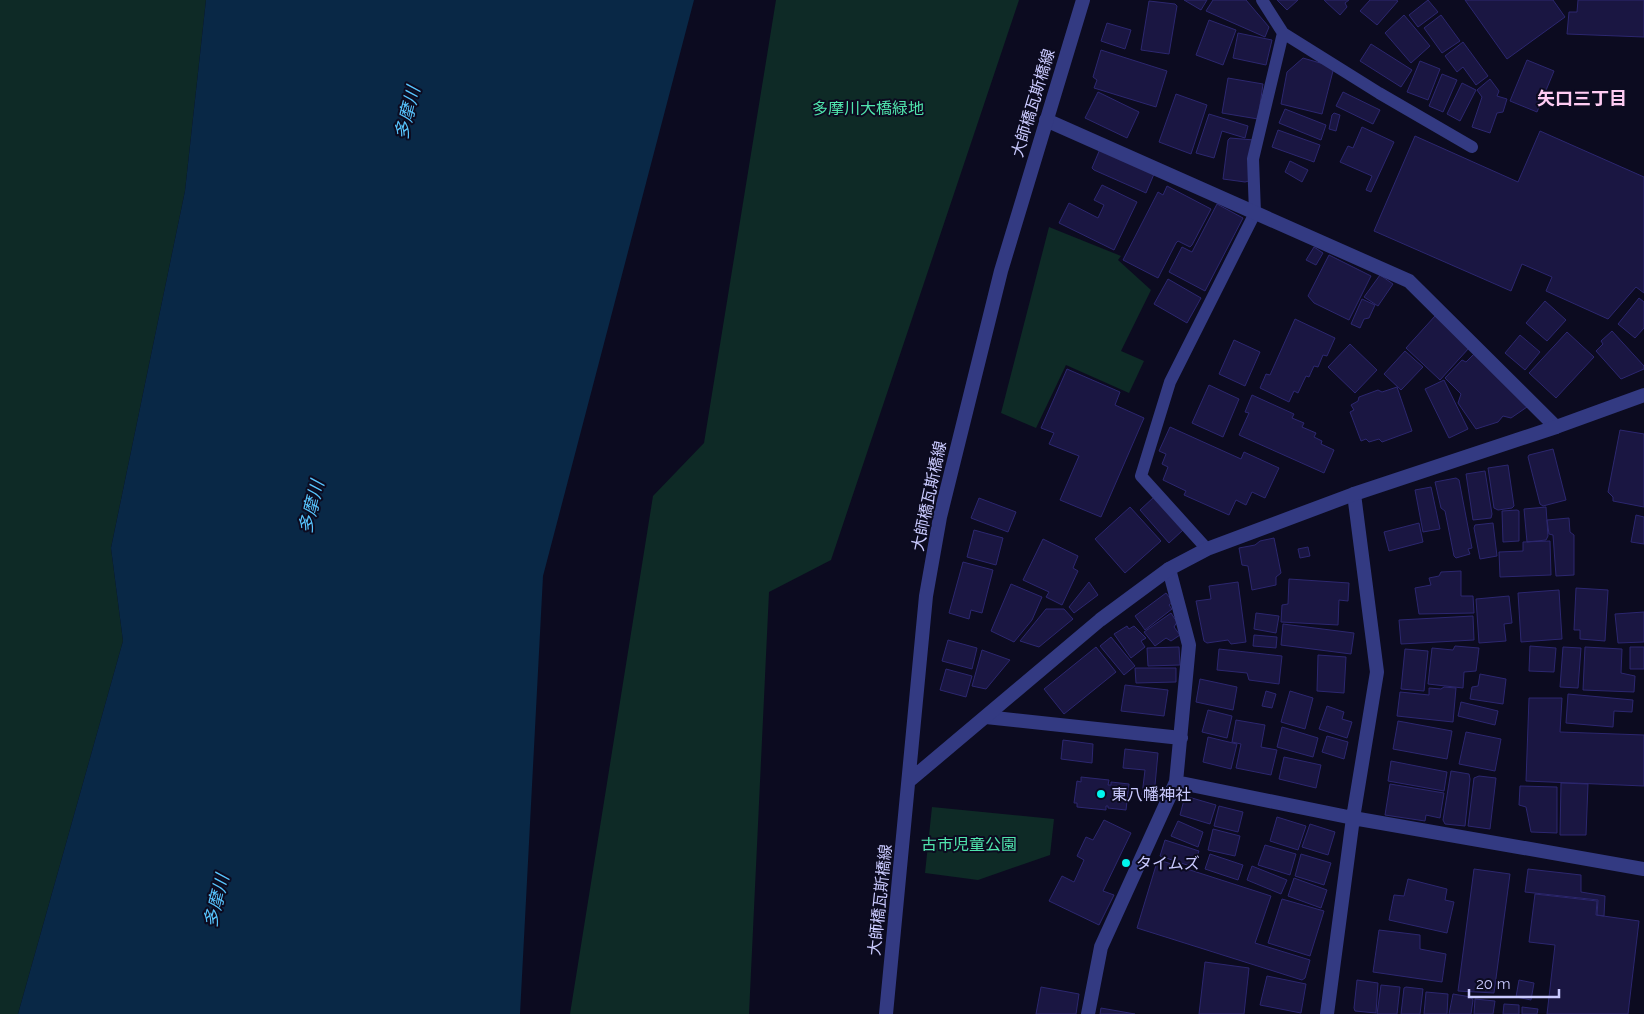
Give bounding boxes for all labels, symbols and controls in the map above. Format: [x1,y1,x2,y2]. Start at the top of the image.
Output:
street label: 大師橋瓦斯橋線 [1008,47,1058,159]
water label: 多摩川 [390,82,424,142]
district label: 矢口三丁目 [1537,88,1627,109]
park label: 多摩川大橋緑地 [812,99,924,118]
street label: 大師橋瓦斯橋線 [908,439,950,553]
water label: 多摩川 [294,476,328,536]
place label: 東八幡神社 [1111,785,1191,804]
marker: 東八幡神社 [1095,788,1107,800]
park label: 古市児童公園 [921,835,1017,854]
street label: 大師橋瓦斯橋線 [865,843,895,957]
place label: タイムズ [1136,854,1200,873]
marker: タイムズ [1120,857,1132,869]
water label: 多摩川 [199,870,233,930]
scale bar [1469,966,1559,998]
text: 20 m [1476,975,1511,993]

